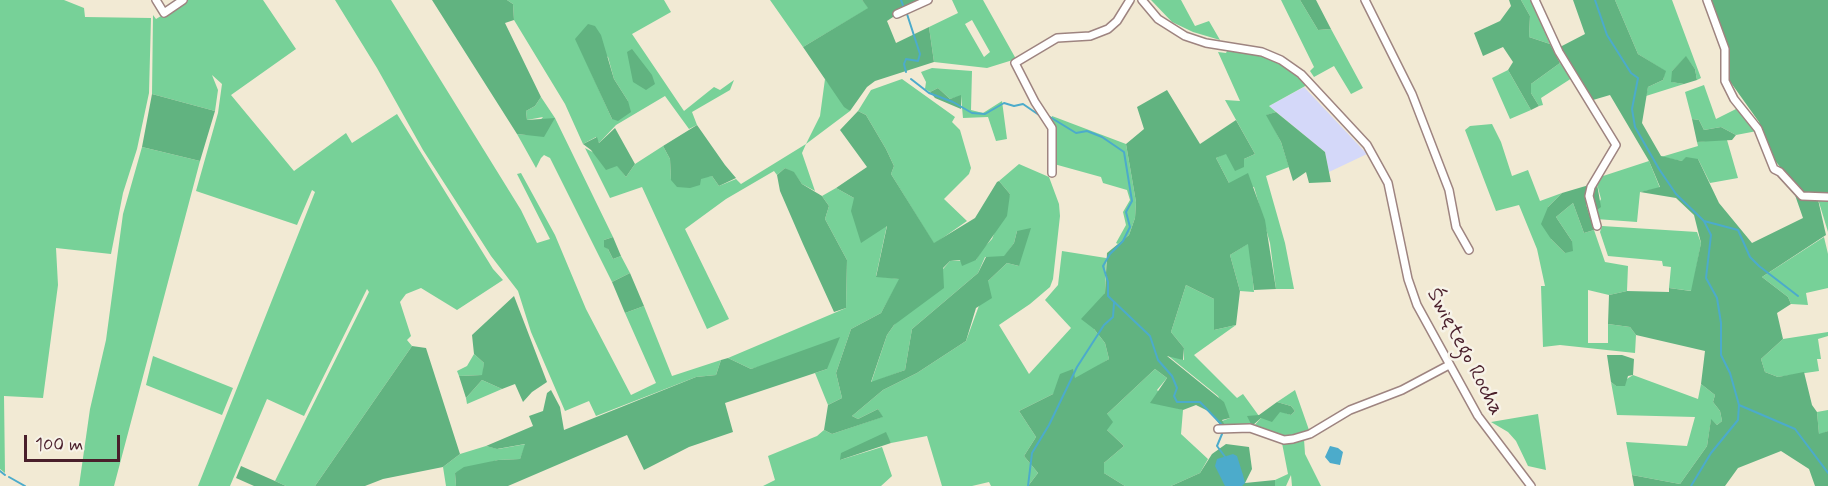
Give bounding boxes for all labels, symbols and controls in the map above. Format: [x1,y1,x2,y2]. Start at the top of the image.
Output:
street label: Świętego Rocha [1420,284,1508,420]
scale bar [27,423,123,461]
text: 100 m [35,433,83,457]

